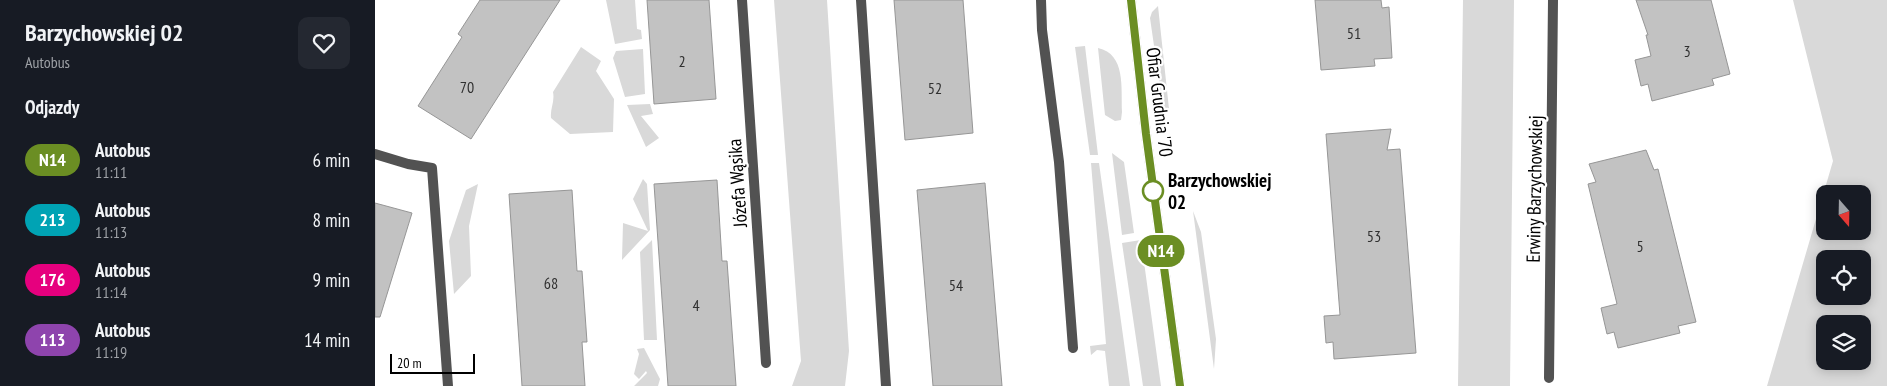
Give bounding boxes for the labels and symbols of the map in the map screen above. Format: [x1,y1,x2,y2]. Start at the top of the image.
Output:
house number: 51 [1347,23,1361,43]
house number: 3 [1683,41,1691,61]
street label: Ofiar Grudnia '70 [1141,46,1179,158]
house number: 2 [678,51,686,71]
house number: 70 [460,77,474,97]
house number: 52 [928,78,942,98]
street label: Erwiny Barzychowskiej [1521,115,1547,263]
street label: Józefa Wąsika [722,138,752,229]
place label: Barzychowskiej 02 [1168,168,1271,214]
marker: Barzychowskiej 02 [1142,180,1164,202]
north arrow [1816,185,1871,240]
house number: 53 [1367,226,1381,246]
line badge: N14 [1132,235,1190,267]
house number: 5 [1636,236,1644,256]
house number: 68 [544,273,558,293]
house number: 54 [949,275,963,295]
house number: 4 [692,295,700,315]
scale bar [390,351,475,374]

